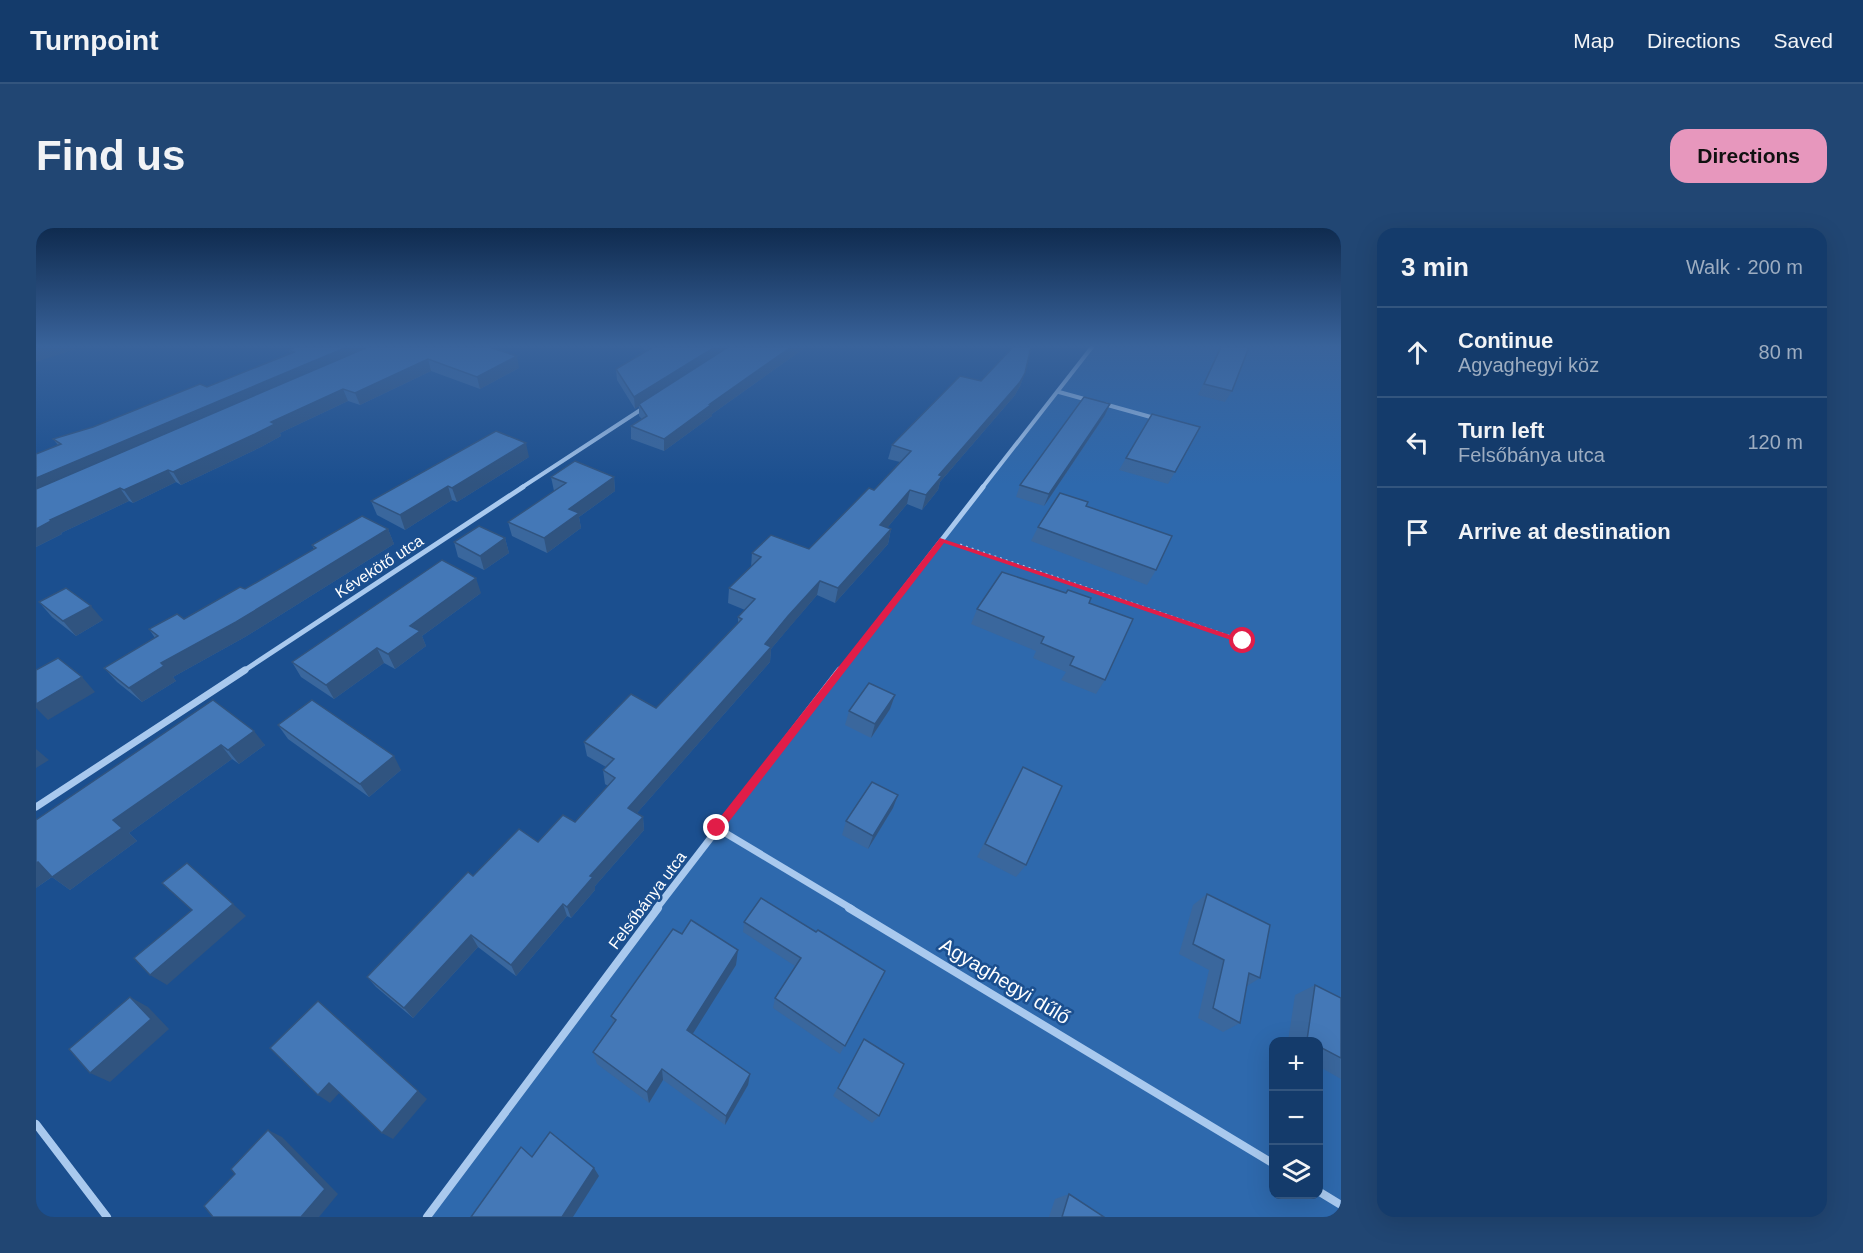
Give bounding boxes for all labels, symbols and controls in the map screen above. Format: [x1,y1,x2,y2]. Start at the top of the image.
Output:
text: Turnpoint [30,25,159,56]
text: Map [1573,29,1614,52]
text: Directions [1647,29,1740,52]
text: Saved [1773,29,1833,52]
button: Directions [1670,129,1827,183]
text: Find us [36,132,185,179]
text: 3 min [1401,252,1469,282]
text: Walk · 200 m [1686,256,1803,278]
text: Continue [1458,328,1553,353]
icon: ahead [1401,336,1434,369]
text: 80 m [1759,341,1803,363]
text: Agyaghegyi köz [1458,354,1599,376]
text: Turn left [1458,418,1544,443]
icon: left [1401,426,1434,459]
text: 120 m [1747,431,1803,453]
text: Felsőbánya utca [1458,444,1605,466]
icon: arrive [1401,516,1434,549]
text: Arrive at destination [1458,519,1671,544]
street label: Kévekötő utca [332,532,427,601]
route start [1229,627,1255,653]
route end [703,814,729,840]
street label: Felsőbánya utca [605,848,690,952]
street label: Agyaghegyi dűlő [936,933,1074,1029]
map controls [1269,1037,1323,1199]
button: + [1269,1037,1323,1091]
button: − [1269,1091,1323,1145]
button: layers [1269,1145,1323,1199]

